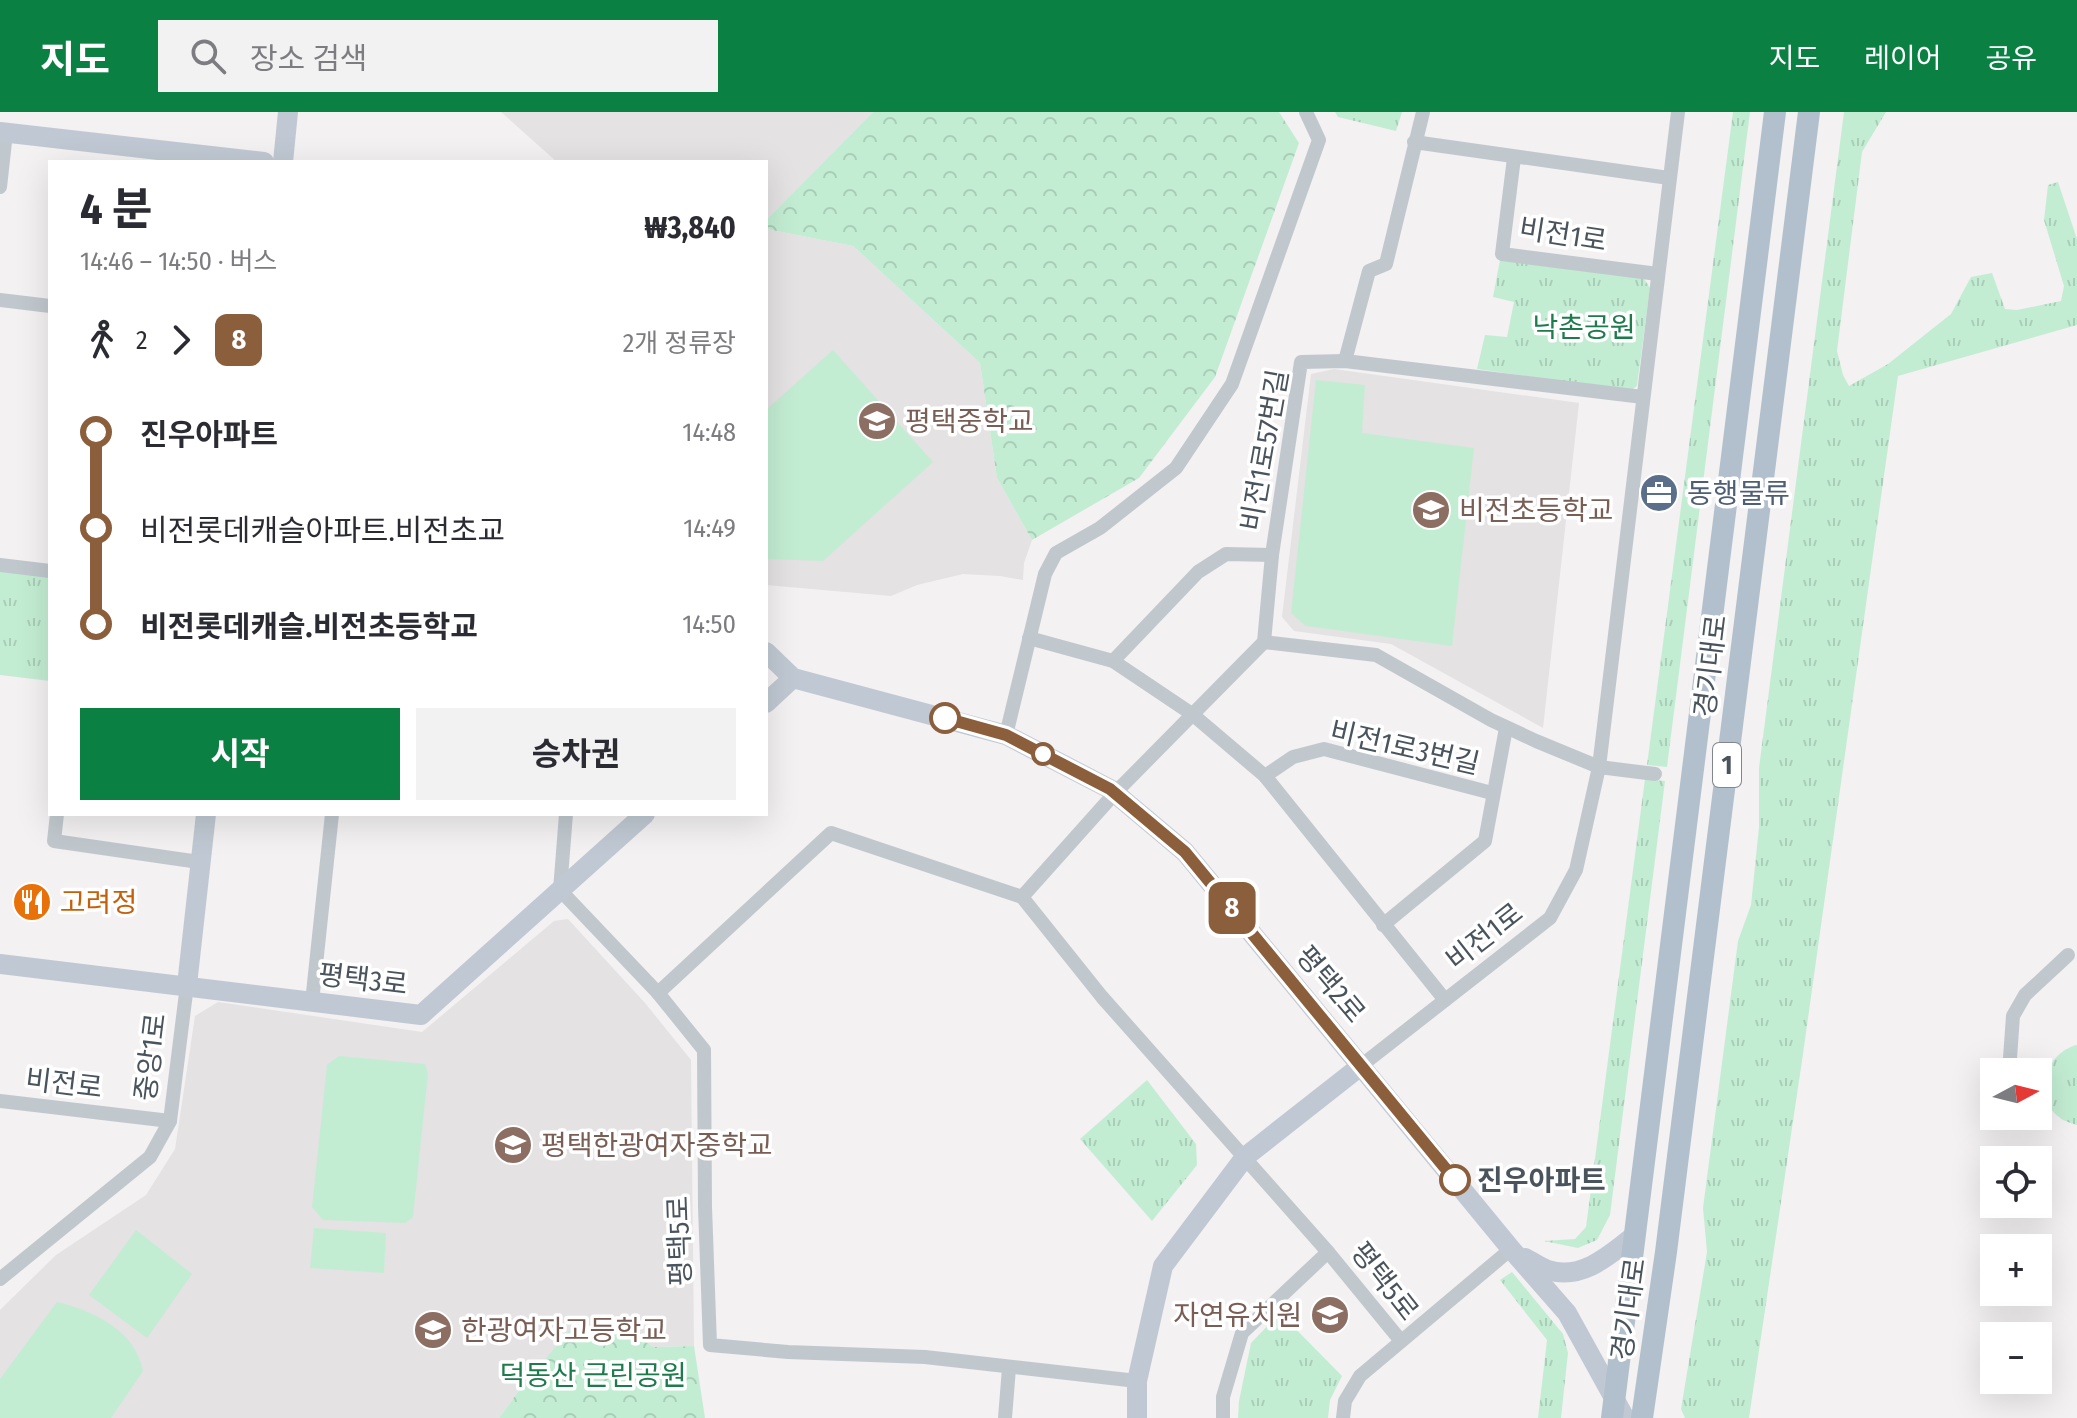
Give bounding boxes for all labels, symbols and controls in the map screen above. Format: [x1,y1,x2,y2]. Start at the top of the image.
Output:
search box [158,20,718,92]
icon: search [186,34,230,78]
text: 지도 [40,37,110,83]
text: 장소 검색 [250,41,367,77]
text: 지도 [1769,42,1820,75]
text: 레이어 [1864,42,1941,75]
text: 공유 [1985,42,2037,75]
text: 4 분 [80,183,152,236]
text: ₩3,840 [644,210,736,246]
street label: 비전1로 [1517,211,1609,258]
text: 14:46 – 14:50 · 버스 [80,246,278,277]
park label: 낙촌공원 [1532,311,1636,344]
icon: walk [80,318,124,362]
icon: forward [159,318,203,362]
text: 8 [231,323,246,356]
text: 2 [136,325,147,356]
text: 2개 정류장 [623,328,736,359]
street label: 비전1로57번길 [1234,367,1295,533]
school or university icon: 평택중학교 [856,400,898,442]
place label: 평택중학교 [905,405,1034,438]
text: 진우아파트 [140,417,278,453]
text: 14:48 [682,417,736,448]
office icon: 동행물류 [1638,472,1680,514]
place label: 동행물류 [1687,477,1790,510]
school or university icon: 비전초등학교 [1410,489,1452,531]
place label: 비전초등학교 [1459,494,1614,527]
text: 비전롯데캐슬아파트.비전초교 [140,513,505,549]
text: 14:49 [683,513,736,544]
text: 비전롯데캐슬.비전초등학교 [140,609,478,645]
text: 14:50 [682,609,736,640]
street label: 경기대로 [1688,613,1733,719]
unlabelled marker [930,703,960,733]
button: 시작 [80,708,400,800]
button: 승차권 [416,708,736,800]
street label: 비전1로3번길 [1327,714,1483,781]
unlabelled marker [1032,743,1054,765]
road number: 1 [1713,743,1741,787]
restaurant icon: 고려정 [11,881,53,923]
line badge: 8 [1206,882,1258,934]
place label: 고려정 [60,886,137,919]
text: 8 [1225,891,1239,924]
street label: 비전1로 [1439,896,1529,977]
street label: 평택2로 [1289,939,1372,1029]
street label: 평택3로 [316,958,410,1001]
street label: 중앙1로 [129,1011,172,1103]
north arrow [1980,1058,2052,1130]
map controls [1980,1058,2052,1394]
street label: 비전로 [24,1062,104,1105]
school or university icon: 평택한광여자중학교 [492,1124,534,1166]
place label: 평택한광여자중학교 [541,1129,773,1162]
button: locate [1980,1146,2052,1218]
place label: 진우아파트 [1477,1164,1606,1197]
marker: 진우아파트 [1440,1165,1470,1195]
street label: 평택5로 [661,1195,698,1287]
button: + [1980,1234,2052,1306]
street label: 평택5로 [1344,1236,1425,1327]
street label: 경기대로 [1605,1256,1652,1362]
school or university icon: 자연유치원 [1309,1294,1351,1336]
place label: 자연유치원 [1173,1299,1302,1332]
school or university icon: 한광여자고등학교 [412,1309,454,1351]
place label: 한광여자고등학교 [461,1314,667,1347]
button: − [1980,1322,2052,1394]
park label: 덕동산 근린공원 [500,1359,686,1392]

